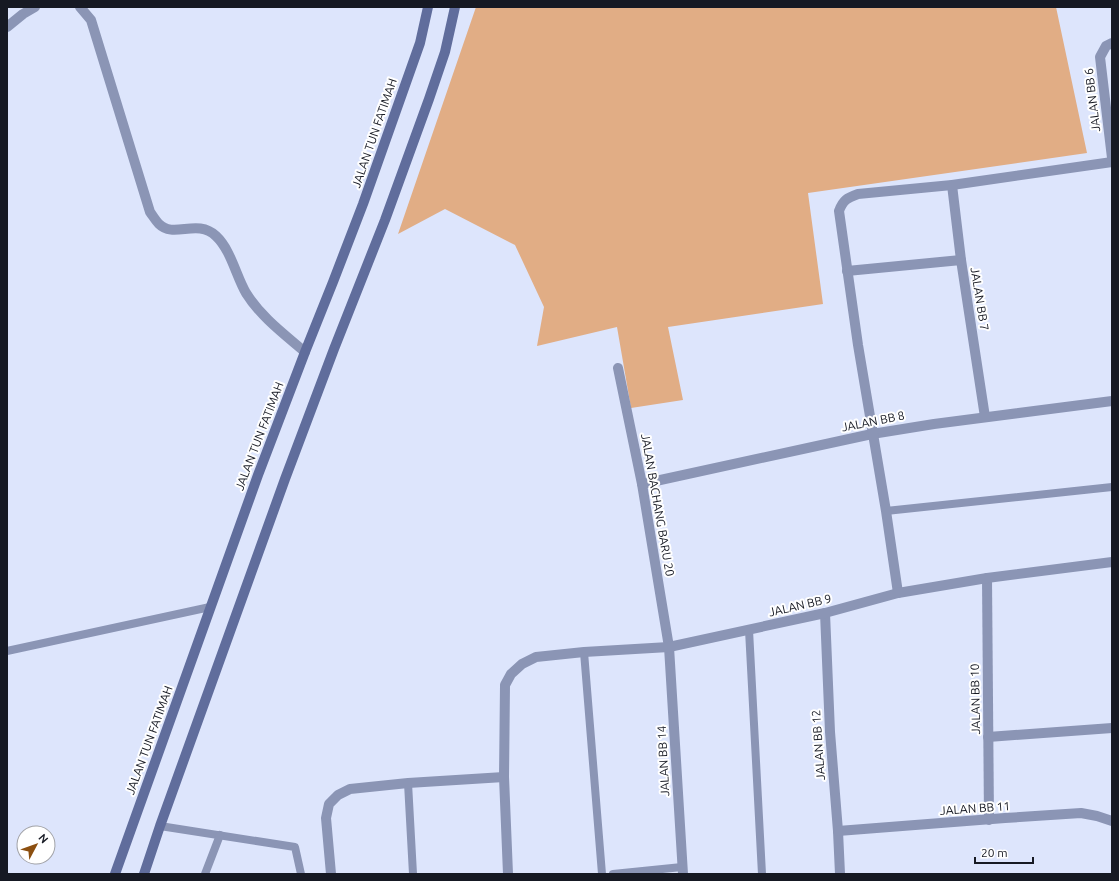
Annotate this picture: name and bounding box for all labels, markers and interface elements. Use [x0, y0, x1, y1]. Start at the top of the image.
street label: JALAN BB 6 [1082, 67, 1102, 133]
street label: JALAN TUN FATIMAH [349, 77, 399, 189]
street label: JALAN BB 7 [969, 266, 991, 332]
street label: JALAN TUN FATIMAH [232, 380, 286, 492]
street label: JALAN BB 8 [840, 408, 906, 433]
street label: JALAN BACHANG BARU 20 [639, 433, 677, 578]
street label: JALAN BB 9 [767, 591, 833, 619]
street label: JALAN BB 10 [968, 663, 982, 734]
street label: JALAN TUN FATIMAH [123, 684, 175, 796]
street label: JALAN BB 12 [809, 709, 827, 781]
street label: JALAN BB 14 [655, 725, 671, 797]
street label: JALAN BB 11 [939, 799, 1011, 817]
north arrow [16, 825, 56, 865]
text: N [36, 831, 51, 845]
scale bar [975, 839, 1033, 865]
text: 20 m [981, 846, 1008, 859]

